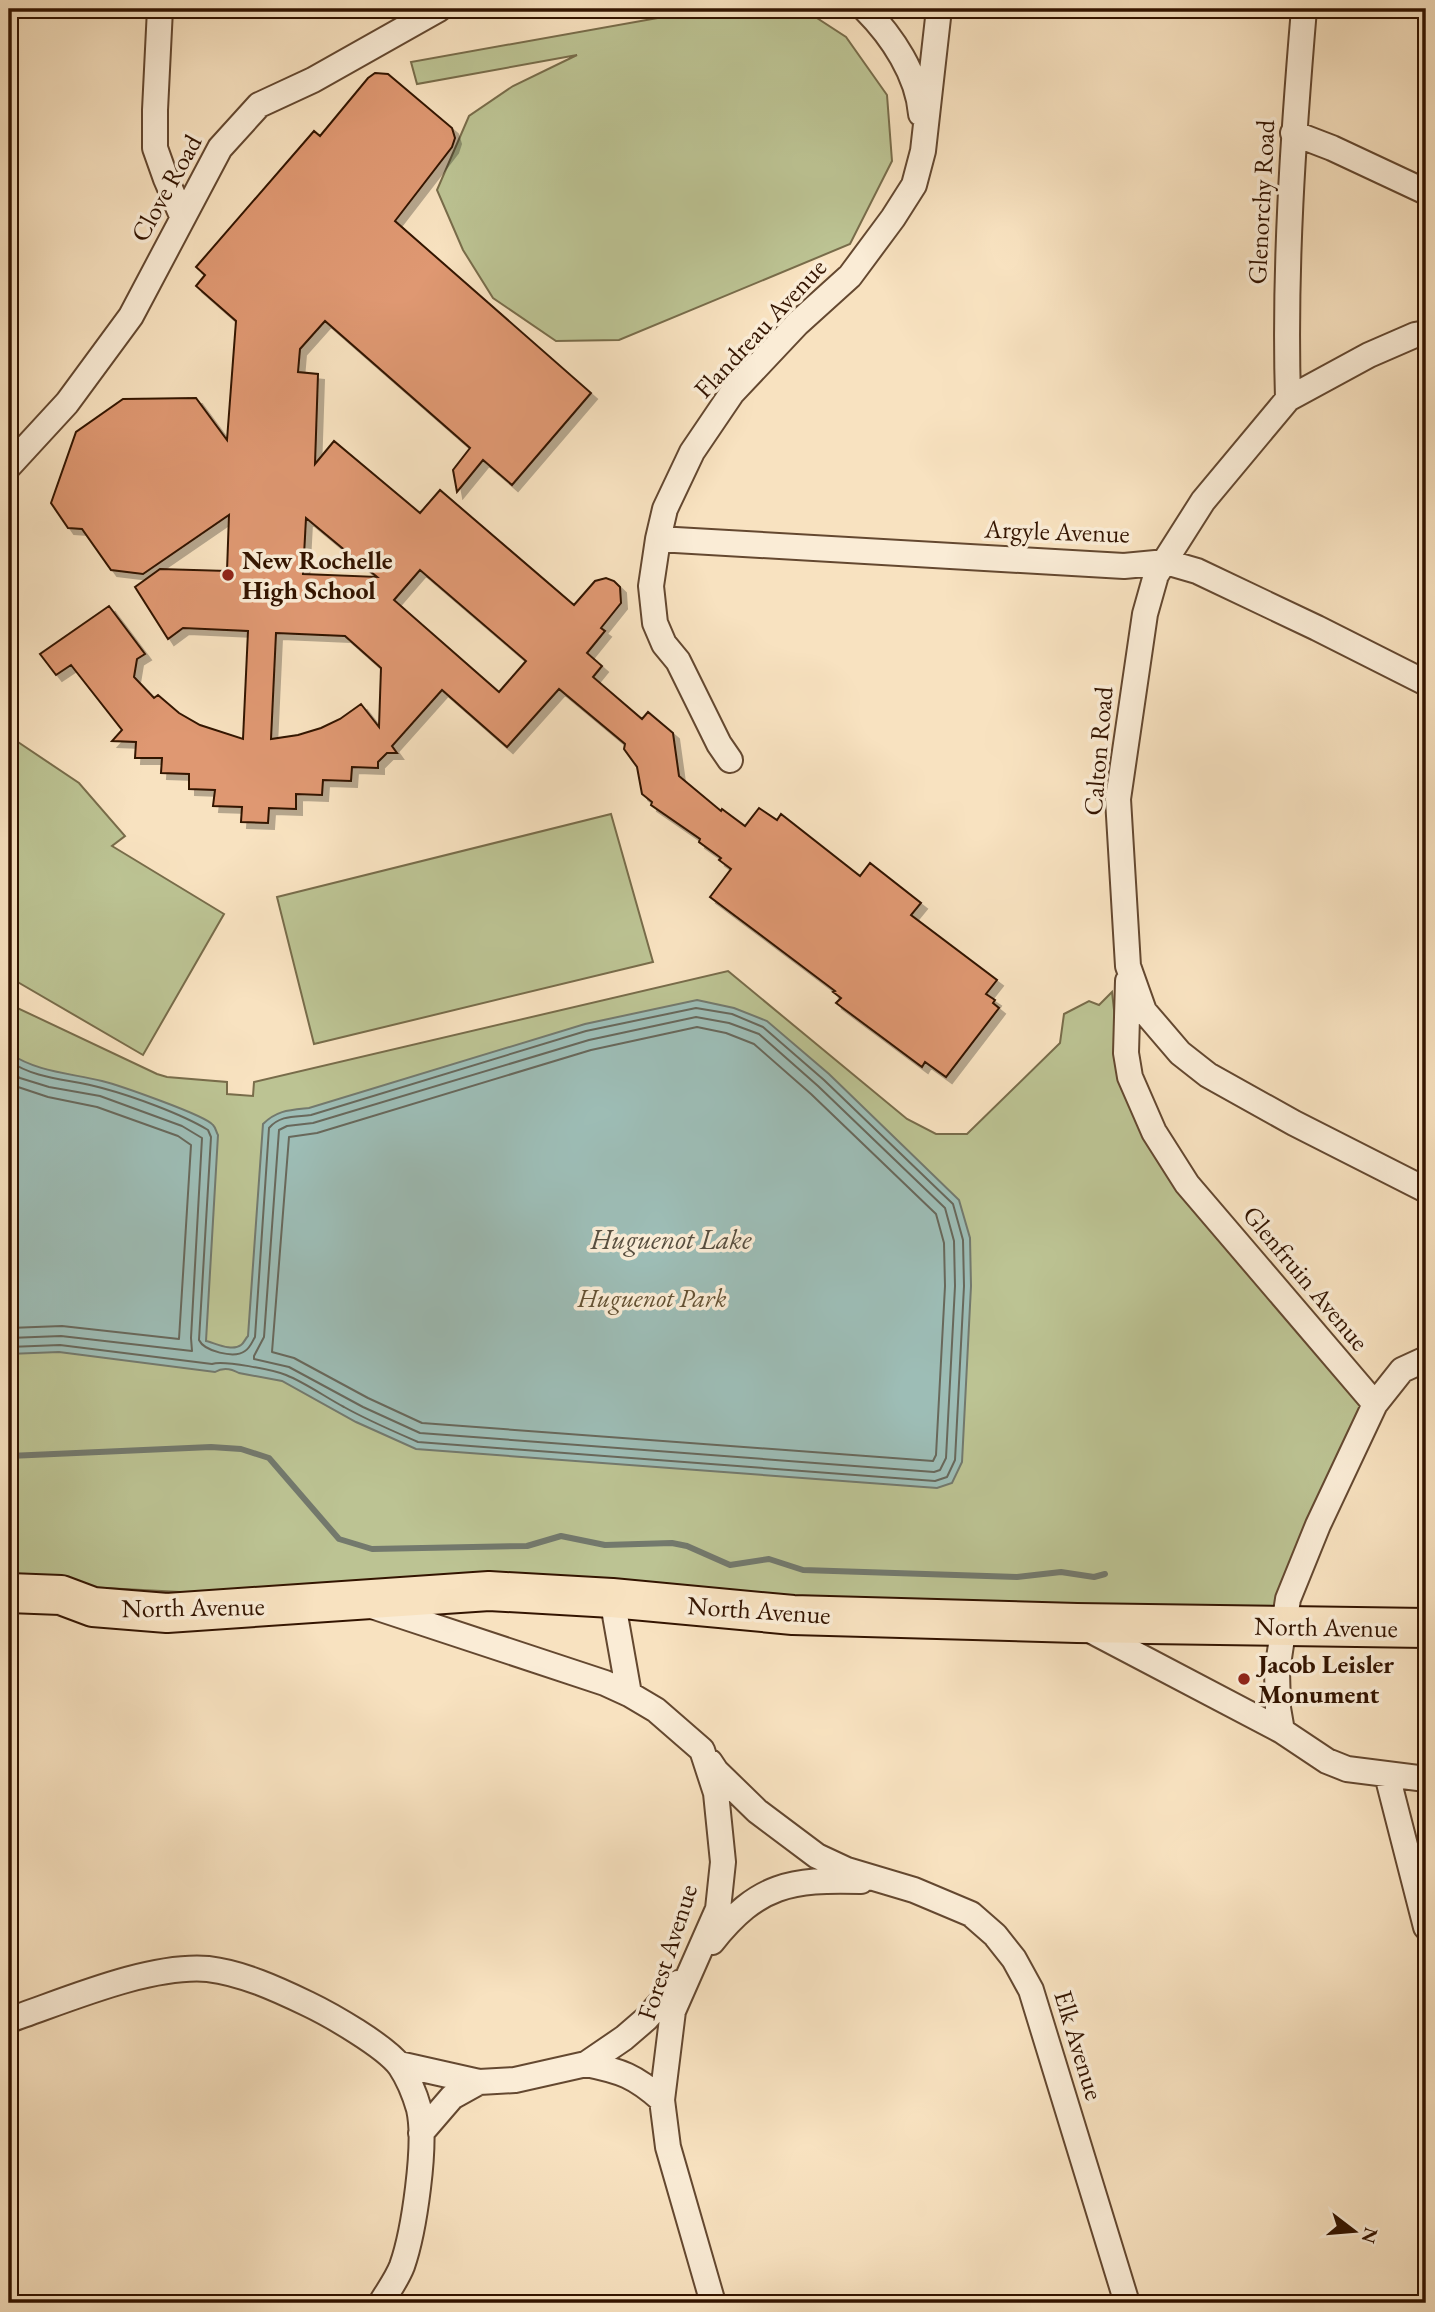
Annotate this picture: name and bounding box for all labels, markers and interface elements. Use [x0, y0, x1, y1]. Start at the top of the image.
street label: Glenorchy Road [1240, 118, 1282, 285]
street label: Clove Road [123, 128, 210, 248]
street label: Flandreau Avenue [686, 251, 834, 405]
street label: Argyle Avenue [983, 511, 1130, 551]
place label: New Rochelle High School [242, 543, 393, 607]
marker: New Rochelle High School [220, 567, 236, 583]
street label: Calton Road [1075, 684, 1121, 817]
street label: Glenfruin Avenue [1235, 1198, 1377, 1358]
water label: Huguenot Lake [589, 1221, 752, 1257]
park label: Huguenot Park [577, 1281, 727, 1315]
street label: North Avenue [686, 1588, 832, 1632]
street label: North Avenue [121, 1589, 265, 1625]
street label: North Avenue [1254, 1609, 1398, 1645]
place label: Jacob Leisler Monument [1255, 1647, 1394, 1711]
marker: Jacob Leisler Monument [1236, 1671, 1252, 1687]
street label: Forest Avenue [629, 1880, 705, 2024]
street label: Elk Avenue [1046, 1986, 1112, 2104]
north arrow [1320, 2196, 1390, 2266]
text: N [1356, 2225, 1384, 2247]

